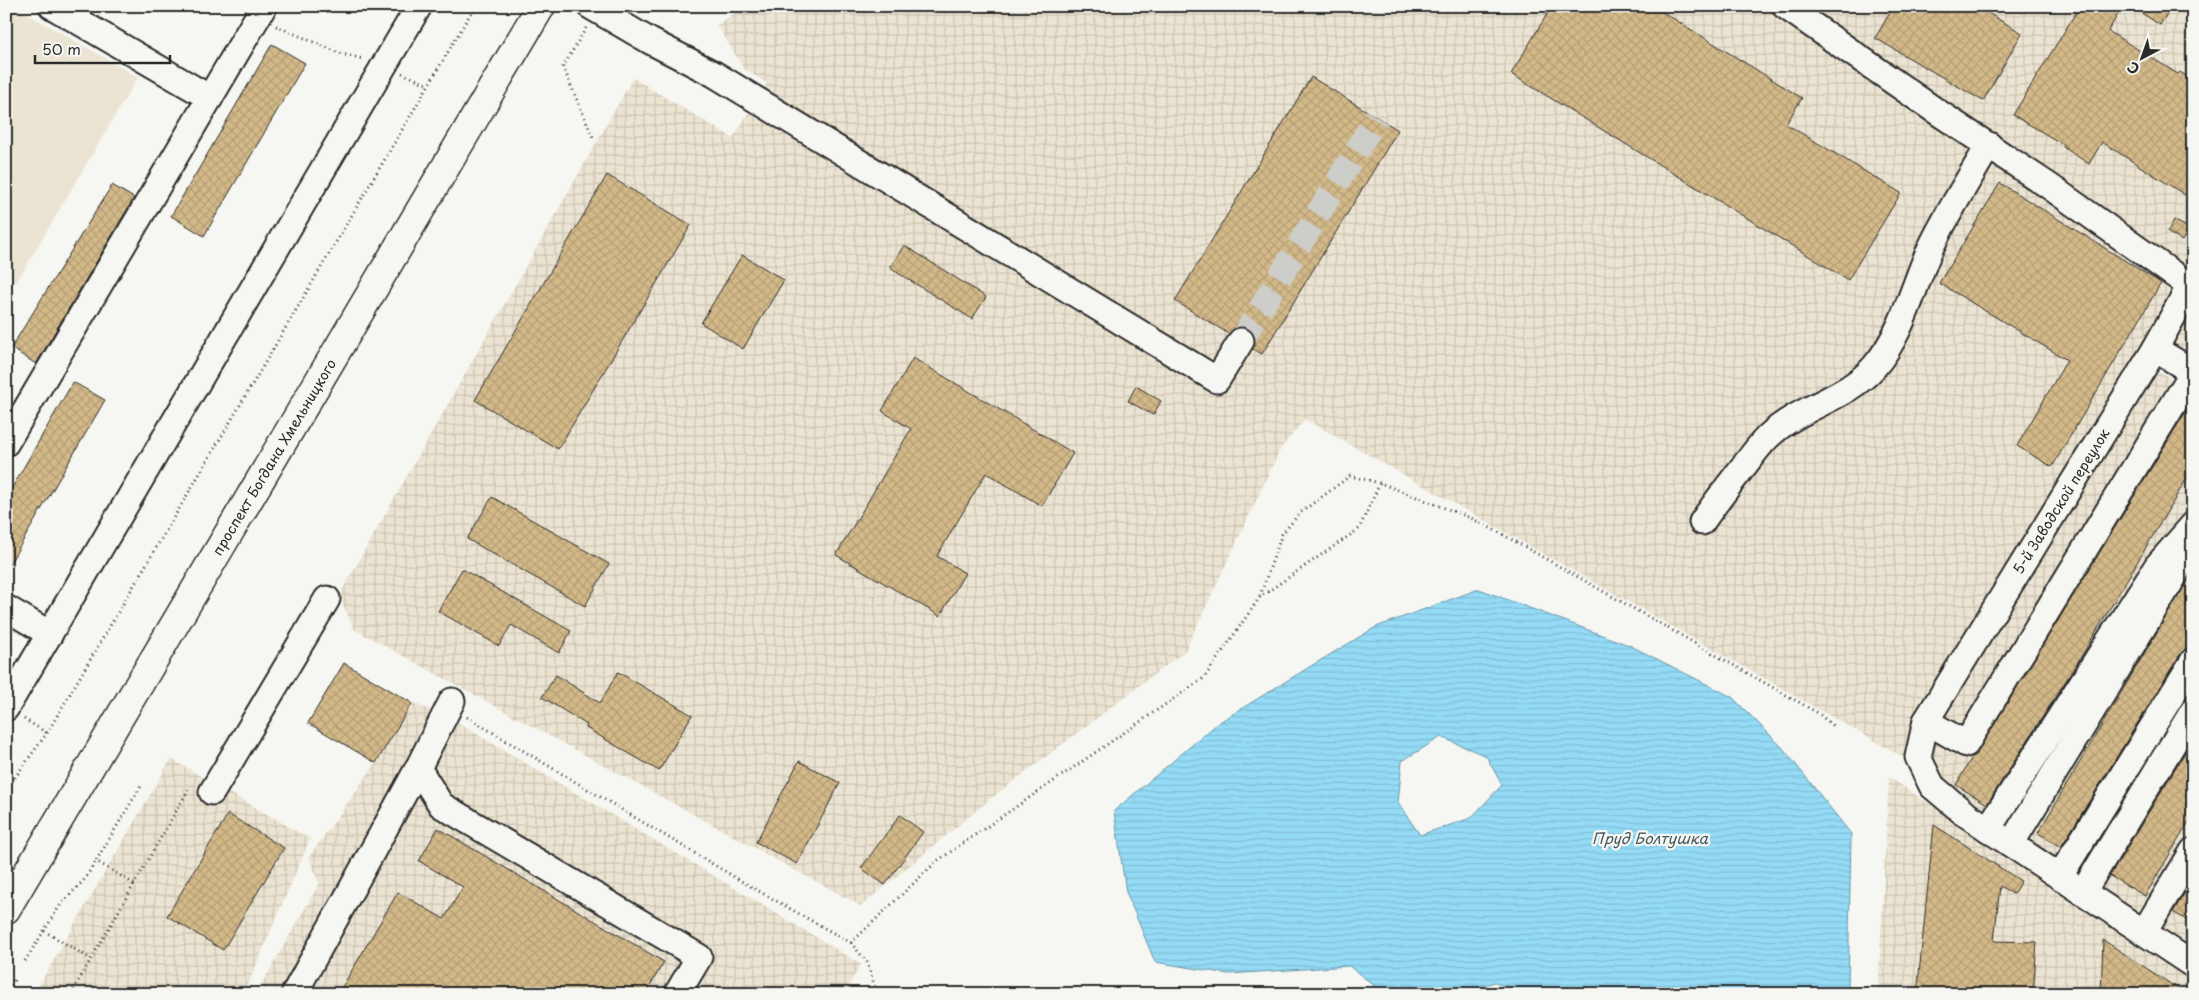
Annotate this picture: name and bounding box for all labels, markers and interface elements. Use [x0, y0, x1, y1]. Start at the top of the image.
scale bar [35, 32, 170, 64]
north arrow [2116, 32, 2166, 82]
text: 50 m [42, 37, 81, 60]
text: С [2122, 57, 2144, 80]
street label: проспект Богдана Хмельницкого [207, 355, 341, 559]
street label: 5-й Заводской переулок [2008, 424, 2115, 578]
water label: Пруд Болтушка [1592, 826, 1709, 849]

